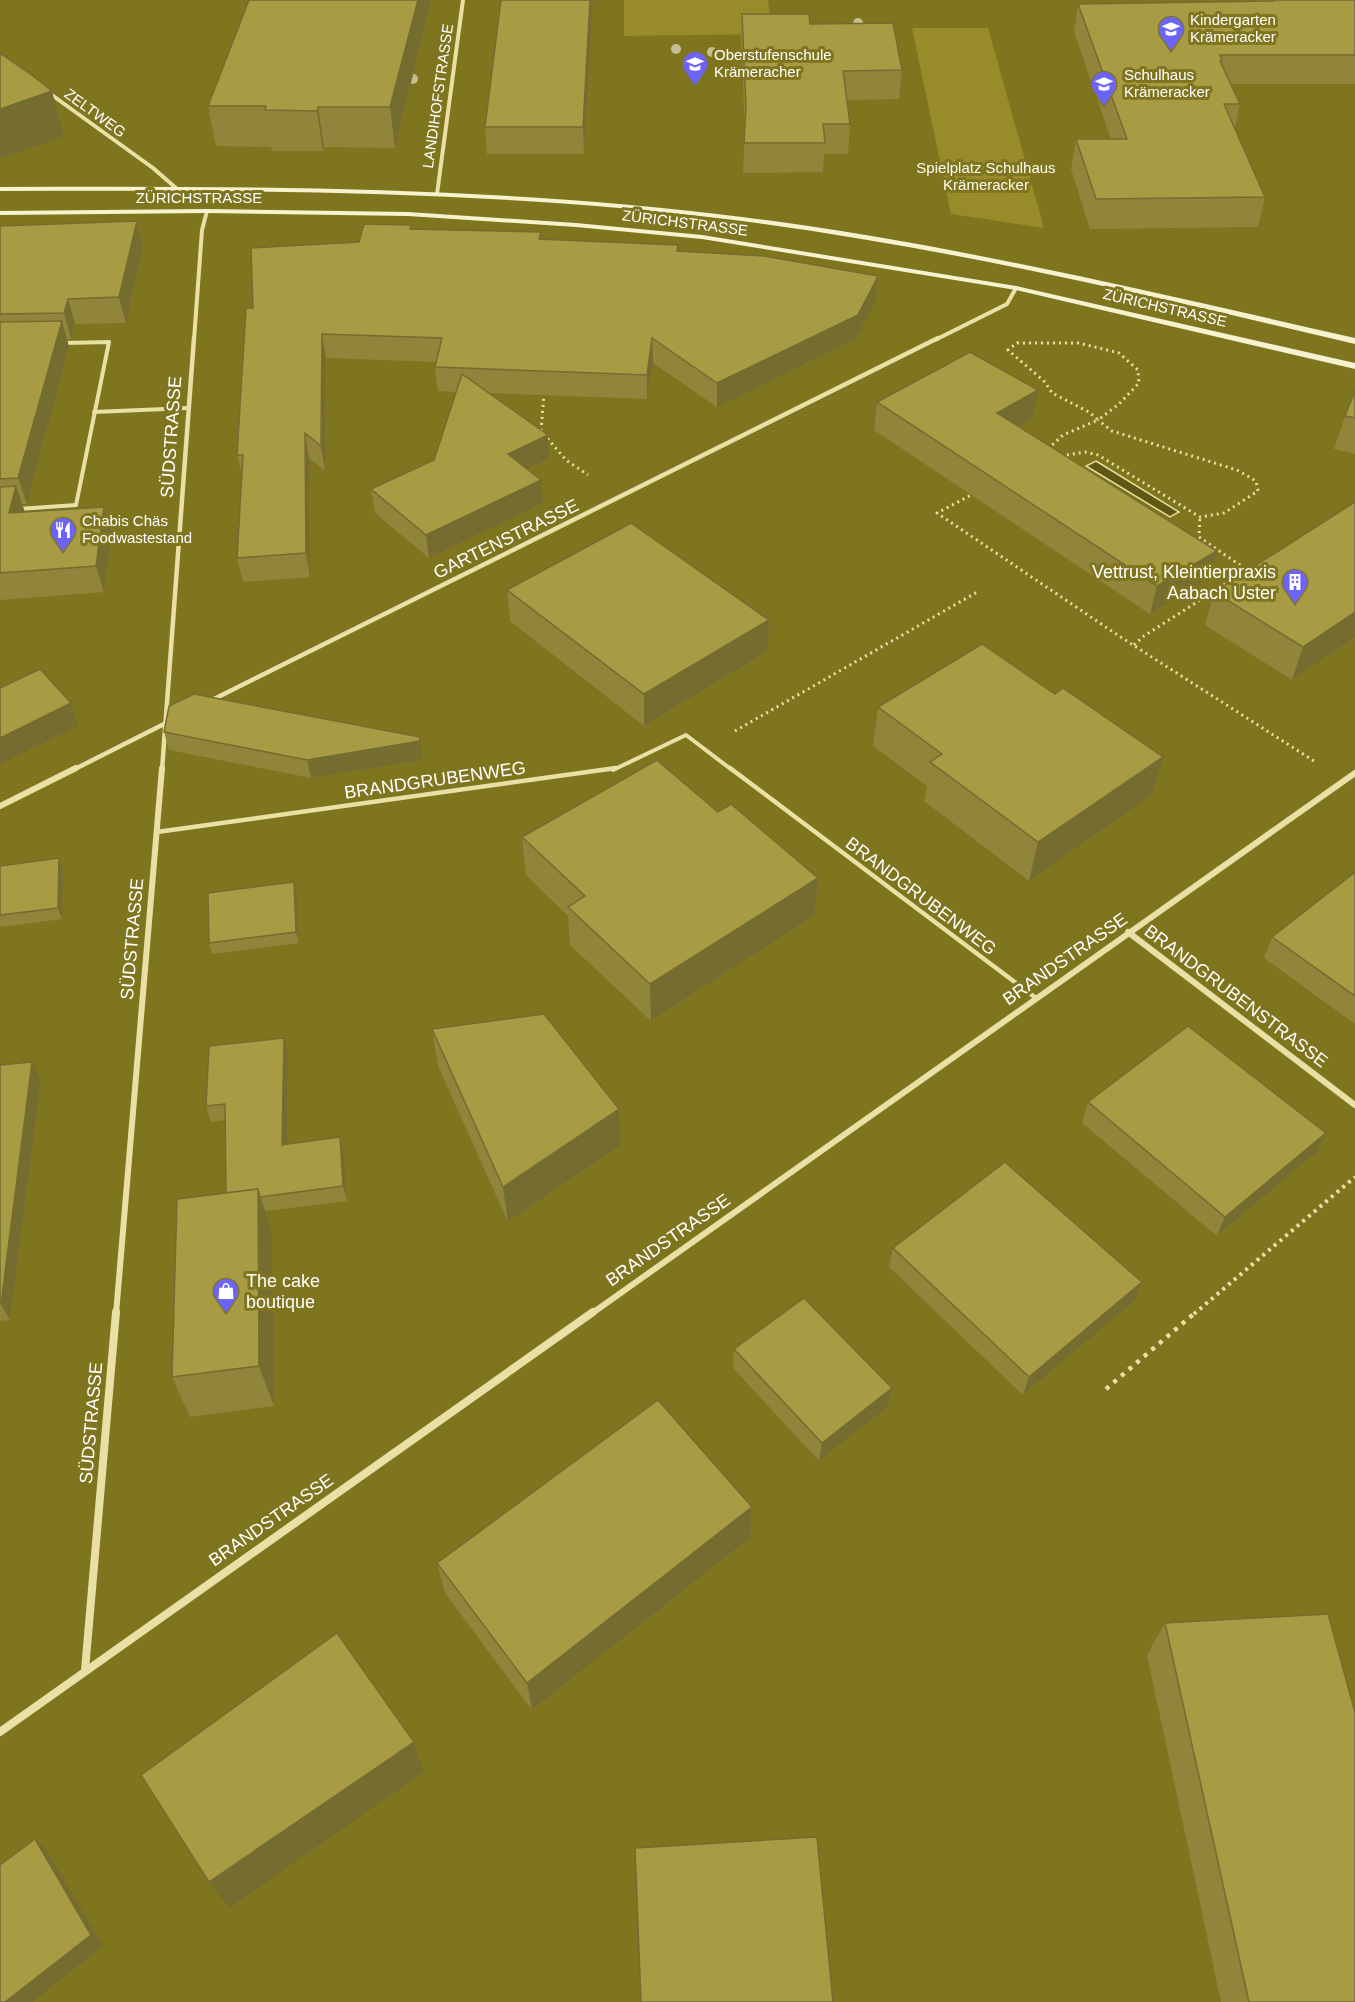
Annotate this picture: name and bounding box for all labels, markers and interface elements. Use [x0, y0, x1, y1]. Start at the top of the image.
place label: Kindergarten Krämeracker [1190, 11, 1276, 45]
school or university icon: Kindergarten Krämeracker [1156, 14, 1186, 52]
street label: LANDIHOFSTRASSE [419, 23, 456, 169]
place label: Oberstufenschule Krämeracher [714, 46, 832, 80]
school or university icon: Oberstufenschule Krämeracher [680, 49, 710, 87]
place label: Schulhaus Krämeracker [1124, 66, 1210, 100]
school or university icon: Schulhaus Krämeracker [1089, 69, 1119, 107]
street label: ZELTWEG [61, 85, 129, 140]
park label: Spielplatz Schulhaus Krämeracker [916, 159, 1056, 193]
street label: ZÜRICHSTRASSE [136, 189, 262, 206]
street label: ZÜRICHSTRASSE [621, 206, 749, 239]
street label: ZÜRICHSTRASSE [1101, 285, 1229, 330]
street label: SÜDSTRASSE [157, 375, 185, 499]
street label: GARTENSTRASSE [430, 495, 582, 583]
place label: Chabis Chäs Foodwastestand [82, 512, 192, 546]
restaurant icon: Chabis Chäs Foodwastestand [48, 515, 78, 553]
place label: Vettrust, Kleintierpraxis Aabach Uster [1092, 562, 1276, 603]
building icon: Vettrust, Kleintierpraxis Aabach Uster [1280, 567, 1310, 605]
street label: BRANDGRUBENWEG [343, 757, 527, 803]
street label: BRANDGRUBENWEG [842, 833, 1000, 959]
street label: SÜDSTRASSE [117, 877, 147, 1001]
street label: BRANDSTRASSE [999, 909, 1131, 1009]
street label: BRANDGRUBENSTRASSE [1141, 921, 1331, 1071]
street label: BRANDSTRASSE [602, 1190, 734, 1290]
place label: The cake boutique [246, 1271, 320, 1312]
shop icon: The cake boutique [211, 1276, 241, 1314]
street label: SÜDSTRASSE [76, 1361, 106, 1485]
street label: BRANDSTRASSE [205, 1470, 337, 1570]

